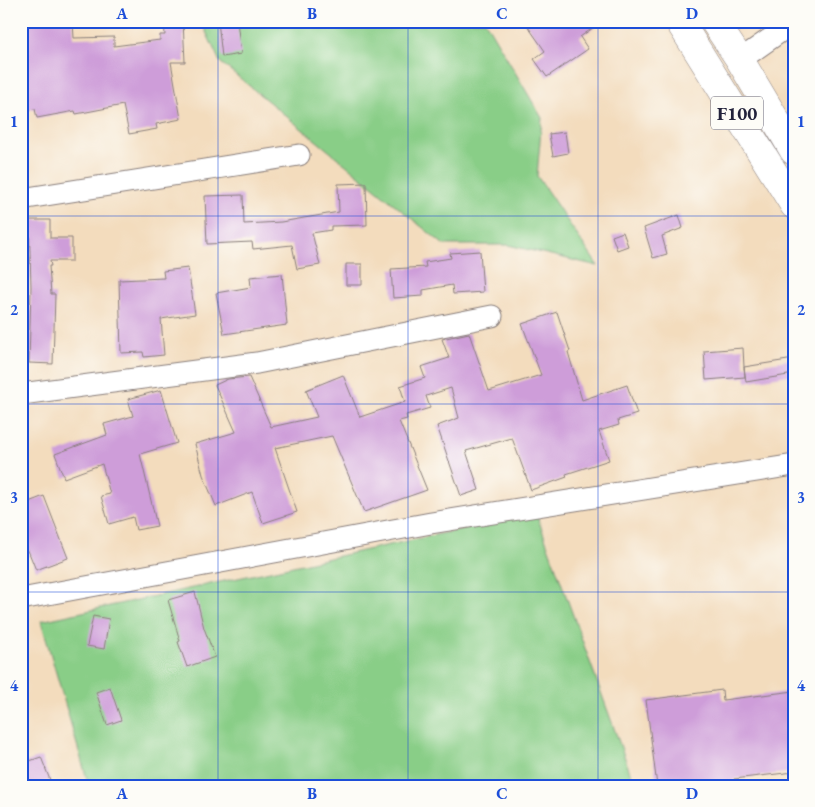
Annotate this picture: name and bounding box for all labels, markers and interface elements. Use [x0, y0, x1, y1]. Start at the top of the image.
text: A [115, 3, 128, 24]
text: B [307, 3, 317, 24]
text: C [496, 3, 508, 24]
text: D [686, 3, 698, 24]
road number: F100 [711, 96, 763, 130]
text: 1 [10, 111, 18, 132]
text: 1 [797, 111, 805, 132]
text: 2 [10, 299, 19, 320]
text: 2 [797, 299, 806, 320]
text: 3 [10, 487, 18, 508]
text: 3 [797, 487, 805, 508]
text: 4 [10, 675, 19, 696]
text: 4 [797, 675, 806, 696]
text: A [115, 783, 128, 804]
text: B [307, 783, 317, 804]
text: C [496, 783, 508, 804]
text: D [686, 783, 698, 804]

